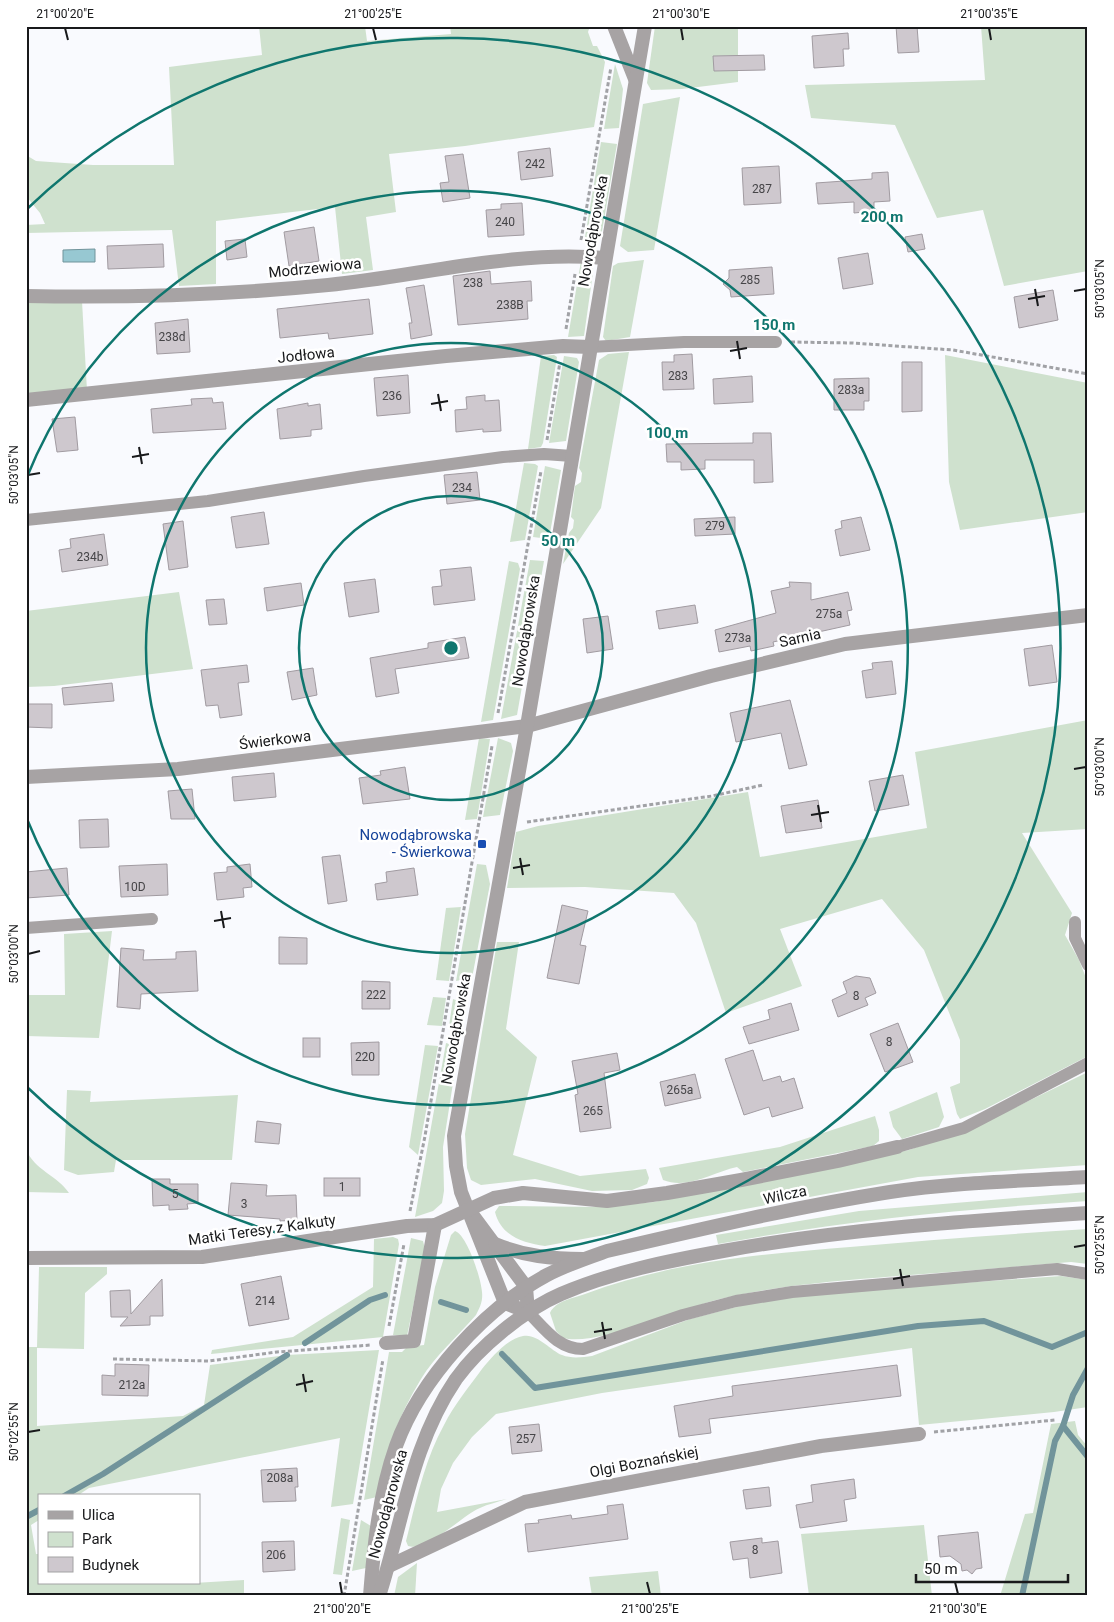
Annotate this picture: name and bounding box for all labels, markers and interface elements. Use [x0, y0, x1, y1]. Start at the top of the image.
text: 21°00'20"E [36, 7, 94, 21]
text: 21°00'25"E [344, 7, 402, 21]
text: 21°00'30"E [652, 7, 710, 21]
text: 21°00'35"E [960, 7, 1018, 21]
house number: 242 [525, 157, 545, 171]
street label: Nowodąbrowska [574, 174, 612, 288]
house number: 287 [752, 182, 772, 196]
text: 200 m [861, 208, 903, 226]
house number: 240 [495, 215, 515, 229]
street label: Modrzewiowa [268, 254, 362, 282]
text: 50°03'05"N [1093, 259, 1107, 319]
house number: 285 [740, 273, 760, 287]
house number: 238 [463, 276, 483, 290]
house number: 238B [496, 298, 524, 312]
text: 150 m [753, 316, 795, 334]
house number: 238d [159, 330, 186, 344]
street label: Jodłowa [277, 343, 335, 367]
house number: 283 [668, 369, 688, 383]
house number: 283a [838, 383, 864, 397]
house number: 236 [382, 389, 402, 403]
text: 100 m [646, 424, 688, 442]
text: 50°03'05"N [7, 445, 21, 505]
house number: 234 [452, 481, 472, 495]
house number: 279 [705, 519, 725, 533]
text: 50 m [541, 532, 575, 550]
house number: 234b [77, 550, 104, 564]
street label: Nowodąbrowska [508, 574, 544, 688]
house number: 275a [816, 607, 842, 621]
street label: Sarnia [777, 624, 823, 652]
house number: 273a [725, 631, 751, 645]
centre of rings [442, 639, 460, 657]
street label: Świerkowa [238, 727, 312, 753]
text: 50°03'00"N [1093, 737, 1107, 797]
place label: Nowodąbrowska - Świerkowa [360, 826, 472, 861]
marker: Nowodąbrowska - Świerkowa [476, 838, 488, 850]
house number: 10D [124, 880, 146, 894]
text: 50°03'00"N [7, 924, 21, 984]
street label: Nowodąbrowska [437, 972, 475, 1086]
house number: 222 [366, 988, 386, 1002]
house number: 8 [853, 989, 860, 1003]
house number: 8 [886, 1035, 893, 1049]
house number: 220 [355, 1050, 375, 1064]
house number: 265a [667, 1083, 693, 1097]
house number: 265 [583, 1104, 603, 1118]
house number: 1 [339, 1180, 345, 1194]
street label: Wilcza [762, 1182, 808, 1208]
house number: 5 [172, 1187, 179, 1201]
house number: 3 [241, 1197, 247, 1211]
street label: Matki Teresy z Kalkuty [187, 1211, 337, 1249]
text: 50°02'55"N [1093, 1215, 1107, 1275]
house number: 214 [255, 1294, 275, 1308]
house number: 212a [119, 1378, 145, 1392]
text: 50°02'55"N [7, 1402, 21, 1462]
house number: 257 [516, 1432, 536, 1446]
street label: Olgi Boznańskiej [588, 1443, 700, 1481]
street label: Nowodąbrowska [365, 1447, 411, 1561]
house number: 208a [267, 1471, 293, 1485]
legend [38, 1494, 200, 1584]
text: Ulica [82, 1506, 115, 1524]
text: Park [82, 1530, 113, 1548]
house number: 8 [752, 1543, 759, 1557]
house number: 206 [266, 1548, 286, 1562]
scale bar [916, 1552, 1069, 1584]
text: Budynek [82, 1556, 139, 1574]
text: 50 m [924, 1560, 958, 1578]
text: 21°00'20"E [313, 1602, 371, 1616]
text: 21°00'25"E [621, 1602, 679, 1616]
text: 21°00'30"E [929, 1602, 987, 1616]

